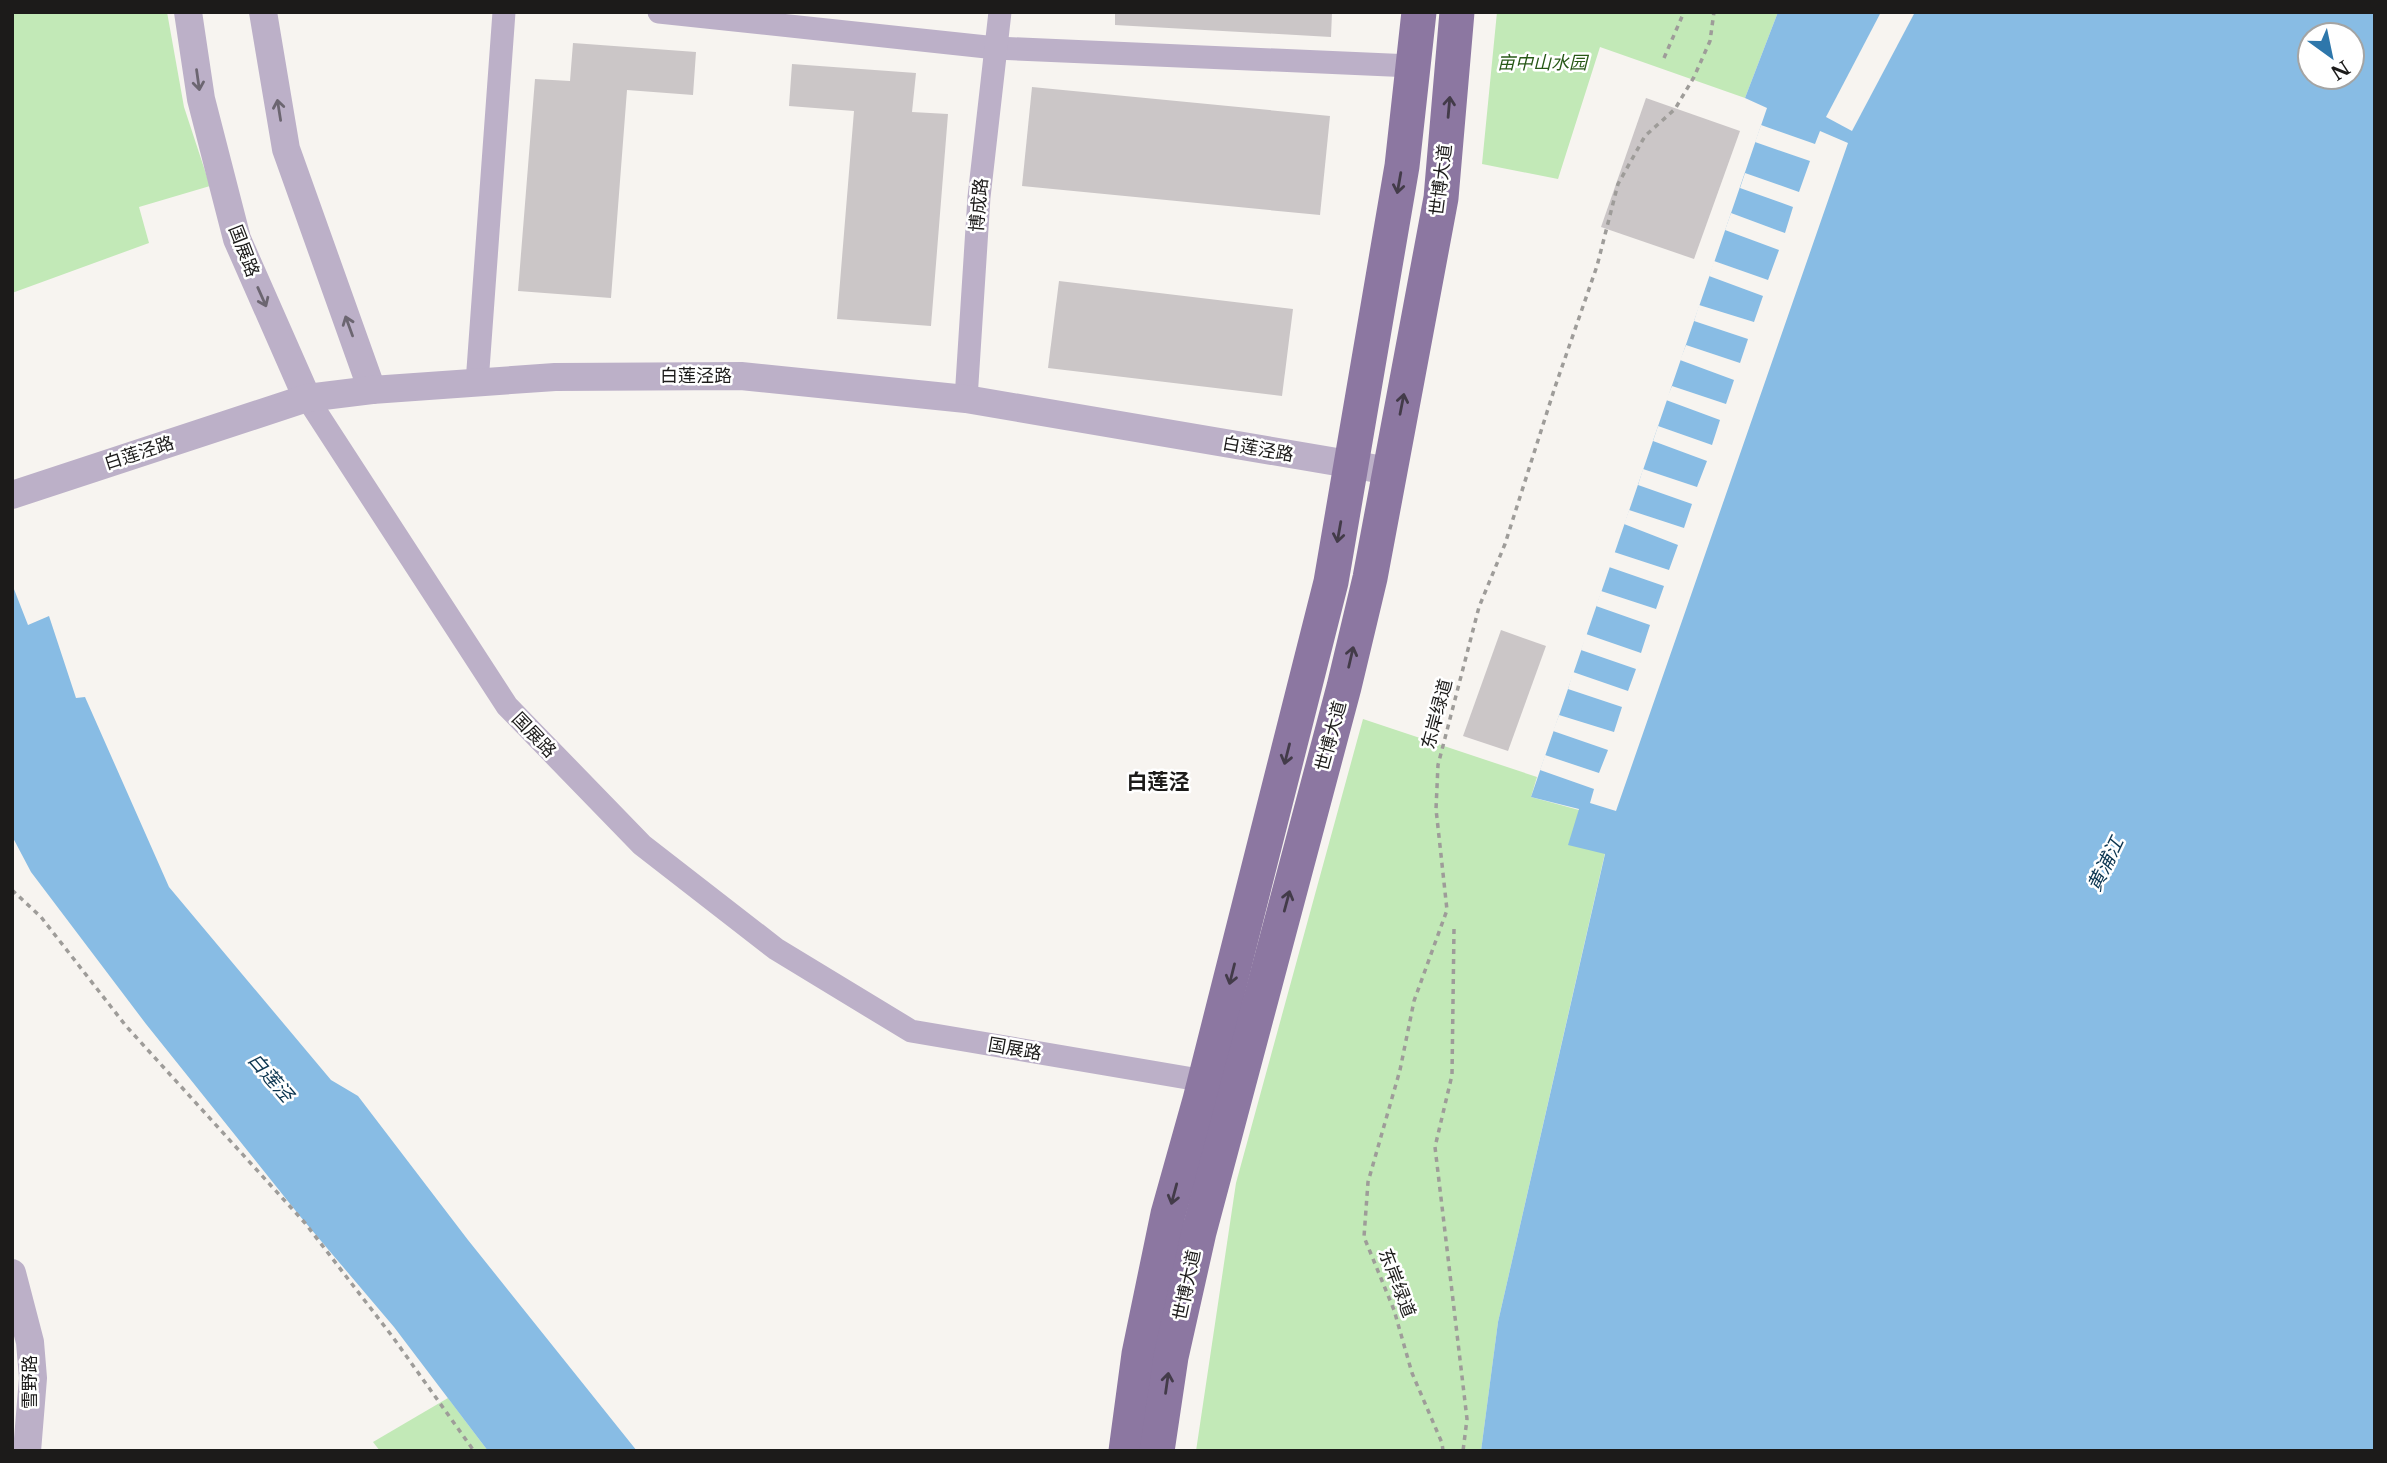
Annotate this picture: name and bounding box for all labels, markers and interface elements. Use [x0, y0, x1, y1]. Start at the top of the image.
north arrow [2296, 21, 2366, 91]
park label: 亩中山水园 [1497, 52, 1590, 74]
text: N [2326, 55, 2354, 84]
one-way arrow [191, 68, 204, 91]
one-way arrow [1443, 96, 1456, 119]
one-way arrow [272, 99, 285, 122]
street label: 世博大道 [1426, 143, 1456, 217]
one-way arrow [1392, 171, 1405, 194]
street label: 博成路 [966, 177, 992, 233]
street label: 国展路 [224, 222, 264, 280]
one-way arrow [256, 286, 269, 307]
one-way arrow [342, 315, 354, 337]
street label: 白莲泾路 [660, 365, 732, 387]
one-way arrow [1396, 393, 1409, 416]
street label: 白莲泾路 [101, 431, 177, 475]
street label: 白莲泾路 [1221, 432, 1295, 466]
one-way arrow [1332, 520, 1345, 543]
one-way arrow [1345, 646, 1358, 669]
street label: 东岸绿道 [1417, 676, 1457, 752]
street label: 世博大道 [1311, 698, 1351, 774]
street label: 国展路 [507, 708, 561, 762]
one-way arrow [1280, 742, 1293, 764]
district label: 白莲泾 [1127, 769, 1190, 795]
water label: 黄浦江 [2083, 832, 2129, 895]
one-way arrow [1281, 890, 1294, 912]
one-way arrow [1225, 962, 1238, 985]
street label: 国展路 [987, 1033, 1043, 1065]
water label: 白莲泾 [243, 1048, 299, 1108]
one-way arrow [1167, 1182, 1180, 1205]
street label: 东岸绿道 [1374, 1245, 1420, 1321]
street label: 世博大道 [1169, 1247, 1205, 1323]
street label: 雪野路 [19, 1355, 41, 1409]
one-way arrow [1161, 1372, 1174, 1395]

